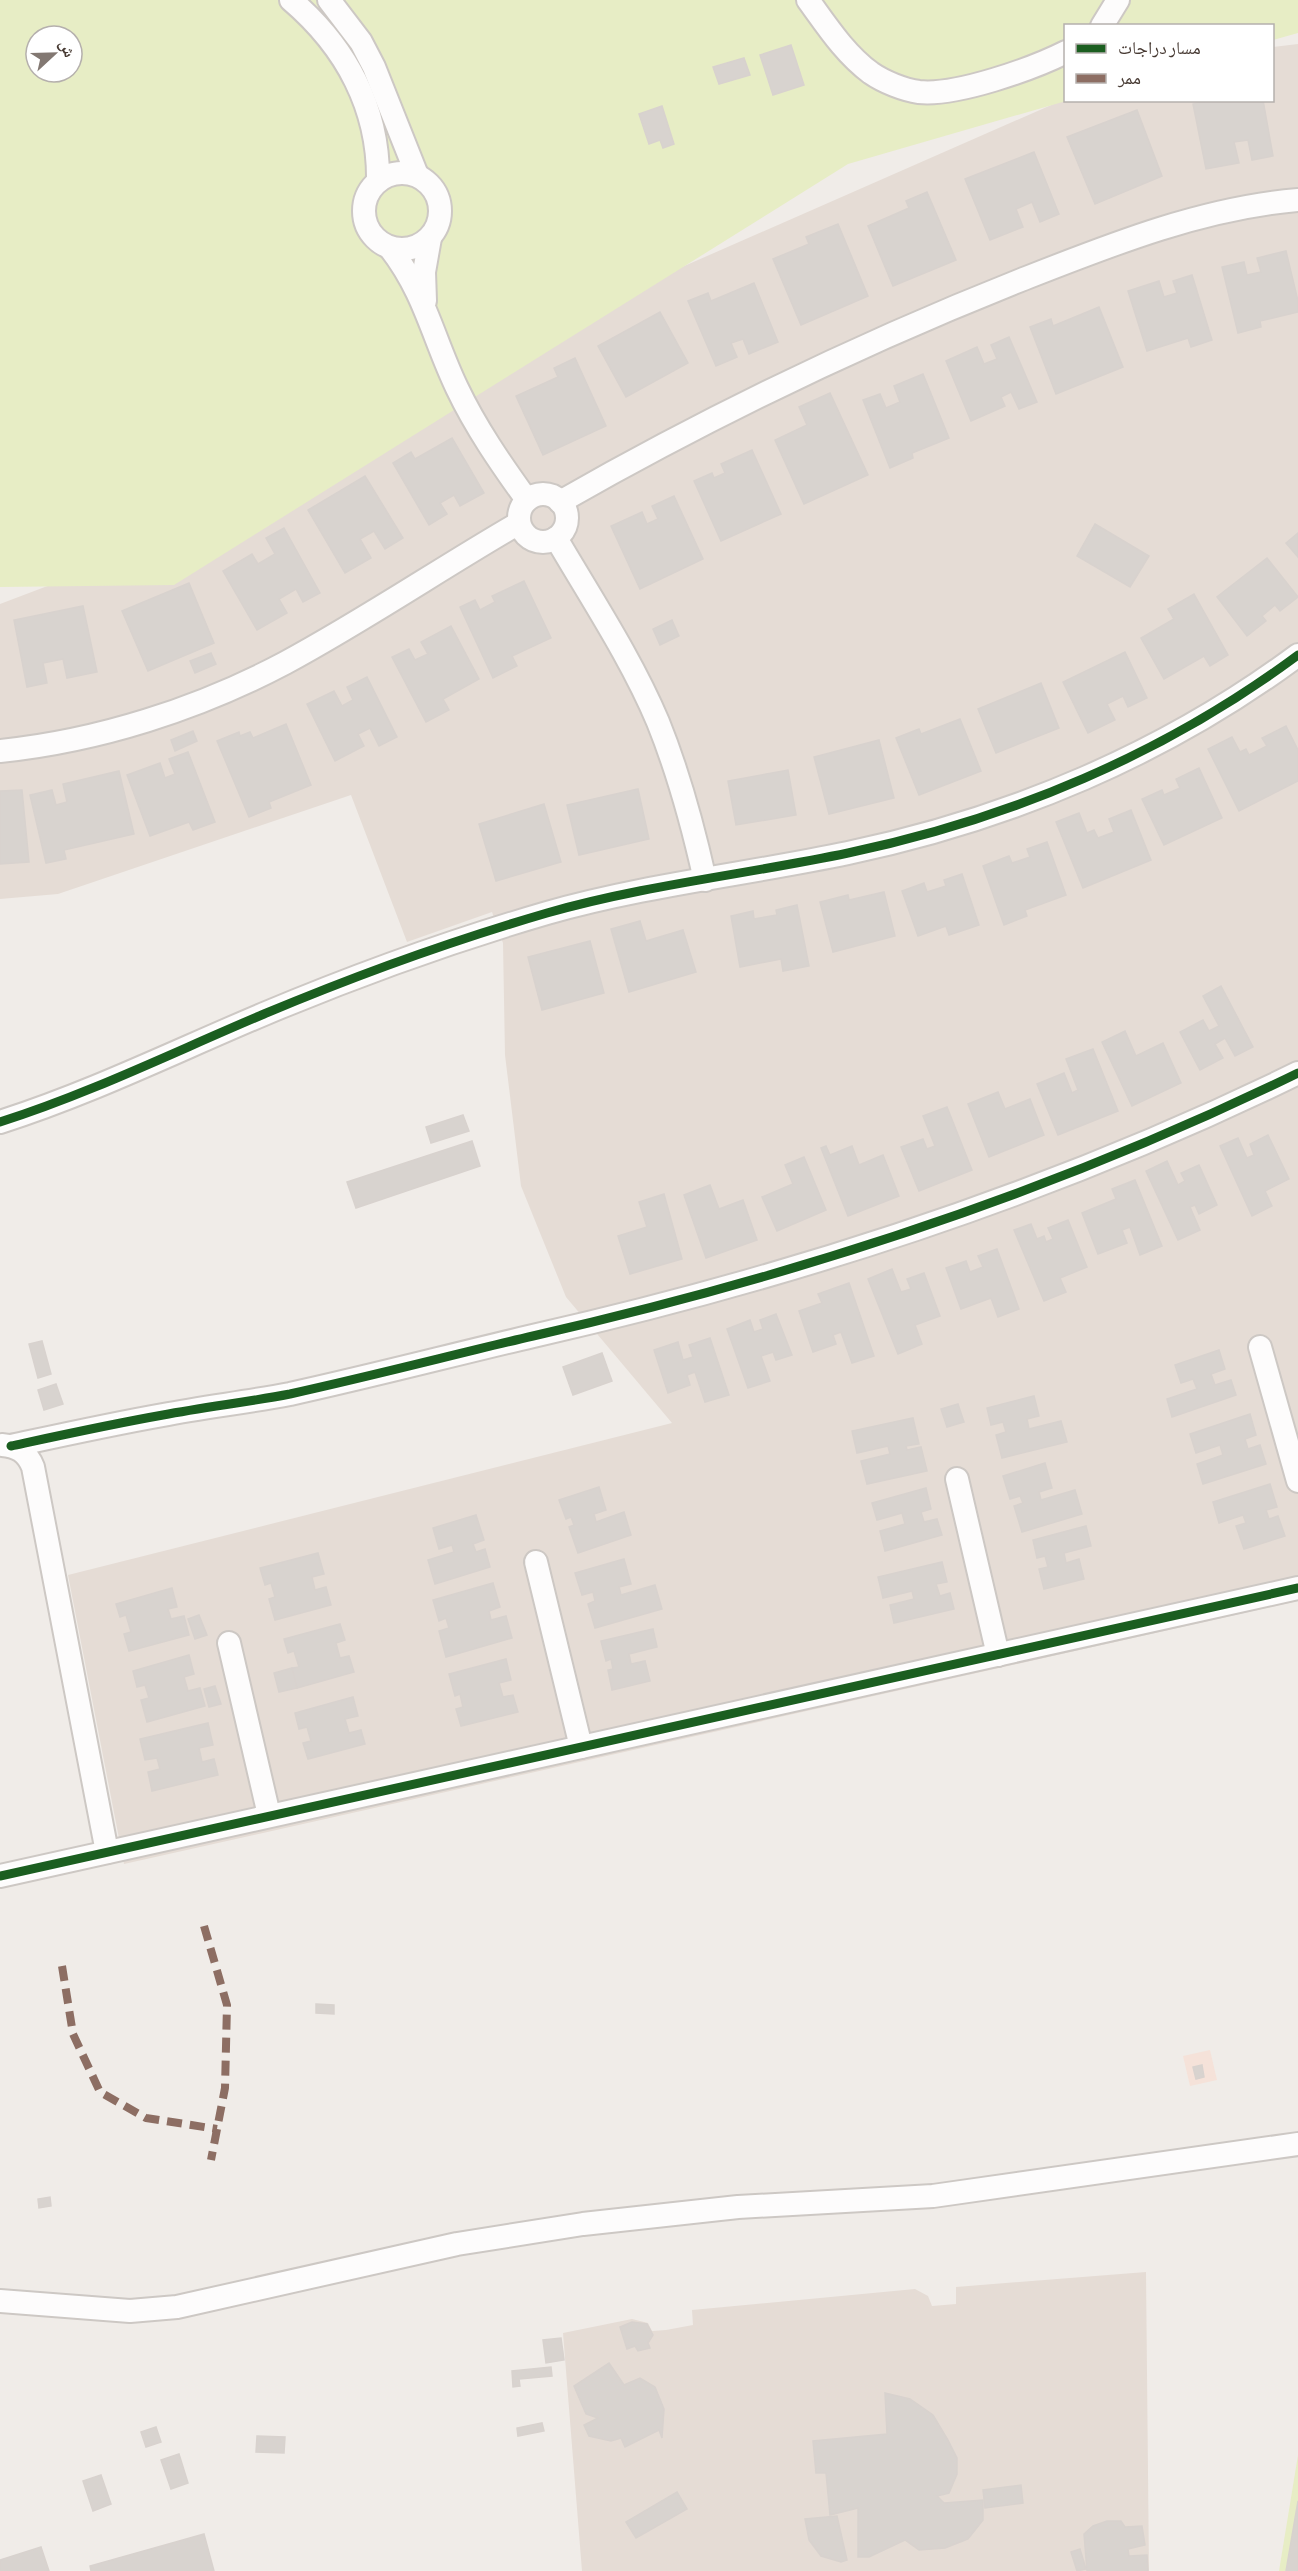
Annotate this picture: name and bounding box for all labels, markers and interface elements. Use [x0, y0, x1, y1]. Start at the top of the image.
north arrow [24, 24, 84, 84]
legend [1064, 24, 1274, 102]
text: ش [55, 37, 79, 60]
text: مسار دراجات [1118, 37, 1201, 58]
text: ممر [1117, 67, 1141, 88]

